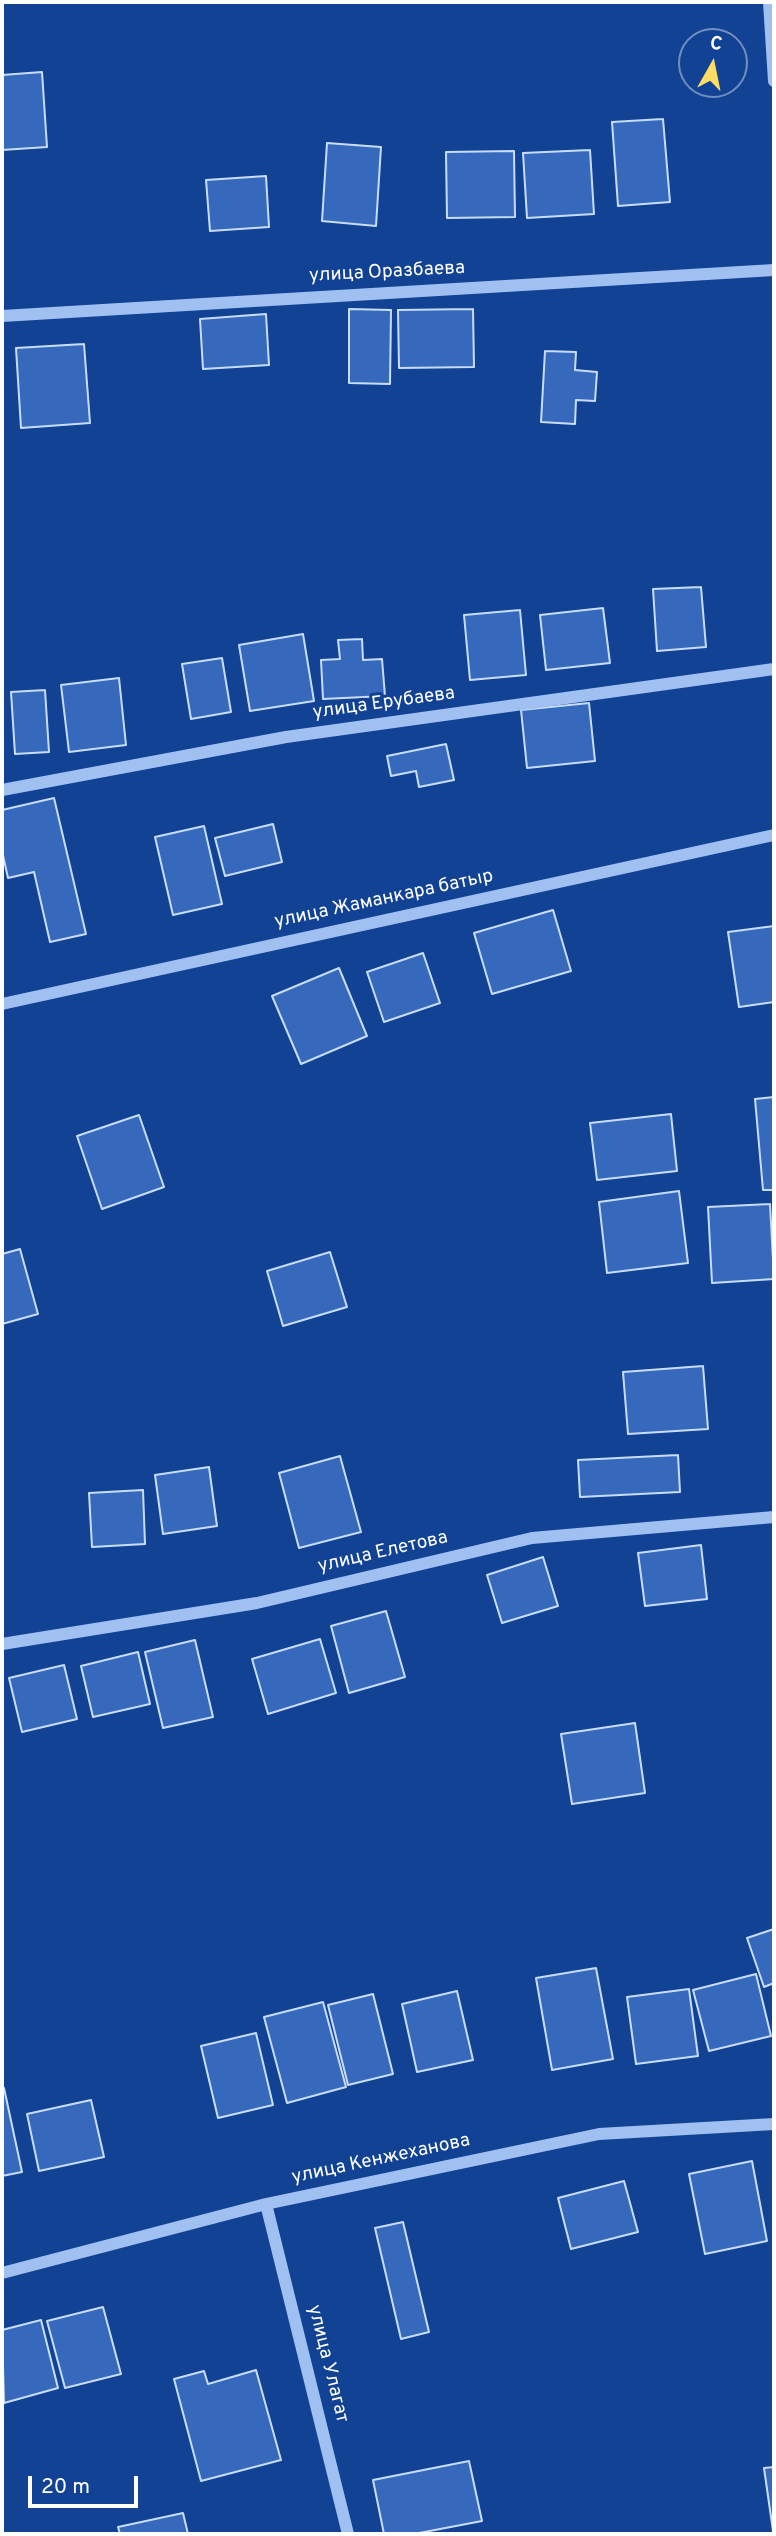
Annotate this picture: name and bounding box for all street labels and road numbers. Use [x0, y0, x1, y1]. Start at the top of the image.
street label: улица Оразбаева [308, 258, 466, 288]
street label: улица Ерубаева [311, 683, 457, 725]
street label: улица Жаманкара батыр [272, 866, 496, 934]
street label: улица Елетова [316, 1527, 450, 1579]
street label: улица Кенжеханова [290, 2130, 472, 2190]
street label: улица Улагат [301, 2303, 353, 2425]

